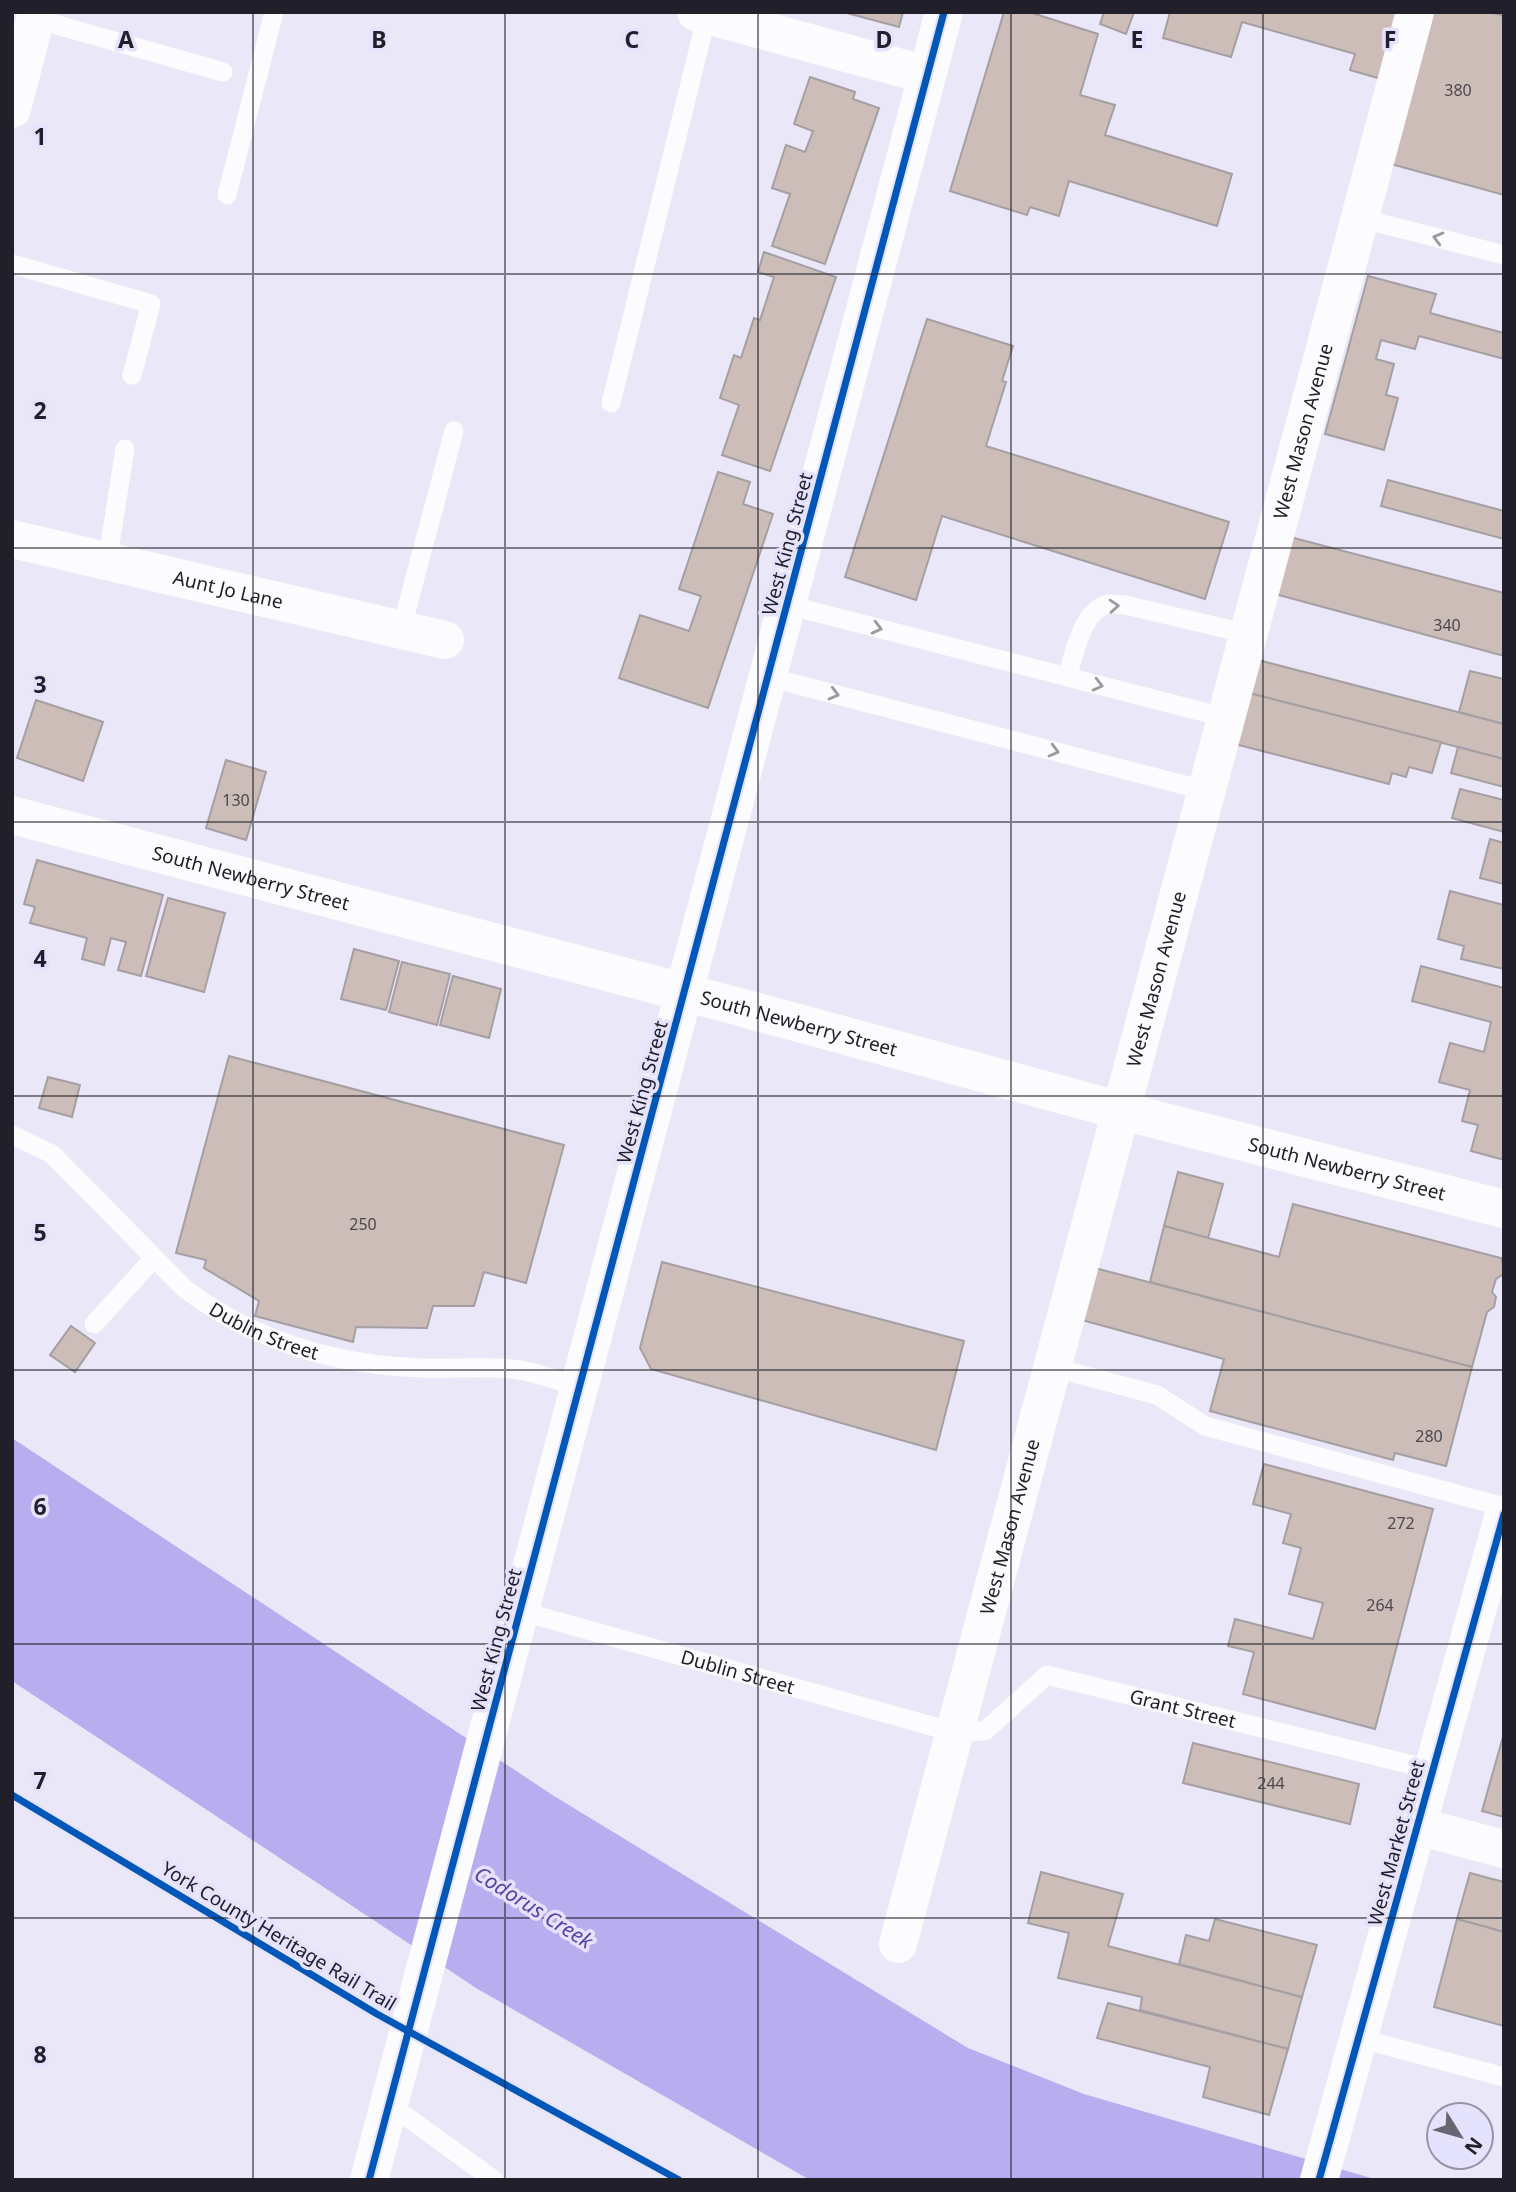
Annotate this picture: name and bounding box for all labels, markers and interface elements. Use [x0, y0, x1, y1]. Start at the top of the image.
text: A [118, 23, 134, 55]
text: B [371, 23, 387, 55]
text: C [625, 23, 640, 55]
text: D [876, 23, 892, 55]
text: E [1131, 23, 1143, 55]
text: F [1384, 23, 1396, 55]
house number: 380 [1444, 79, 1472, 101]
text: 1 [33, 120, 47, 152]
one-way arrow [1432, 232, 1444, 246]
street label: West Mason Avenue [1267, 340, 1339, 522]
text: 2 [33, 394, 47, 426]
street label: West King Street [755, 470, 819, 618]
street label: Aunt Jo Lane [171, 564, 286, 615]
one-way arrow [1109, 599, 1120, 614]
house number: 340 [1433, 614, 1461, 636]
one-way arrow [871, 620, 883, 634]
text: 3 [33, 668, 47, 700]
one-way arrow [1092, 677, 1104, 691]
one-way arrow [828, 686, 840, 700]
one-way arrow [1048, 743, 1060, 757]
house number: 130 [222, 789, 250, 811]
street label: South Newberry Street [149, 840, 352, 916]
street label: West Mason Avenue [1120, 888, 1192, 1070]
text: 4 [33, 942, 47, 974]
street label: South Newberry Street [698, 984, 900, 1062]
street label: West King Street [610, 1018, 674, 1166]
street label: South Newberry Street [1245, 1131, 1449, 1207]
house number: 250 [349, 1213, 377, 1235]
text: 5 [33, 1216, 47, 1248]
street label: Dublin Street [204, 1296, 322, 1366]
house number: 280 [1415, 1425, 1443, 1447]
street label: West Mason Avenue [974, 1436, 1046, 1617]
text: 6 [33, 1490, 47, 1522]
house number: 272 [1387, 1512, 1415, 1534]
street label: West King Street [464, 1566, 528, 1714]
house number: 264 [1366, 1594, 1394, 1616]
street label: Dublin Street [678, 1644, 798, 1700]
street label: Grant Street [1127, 1683, 1239, 1734]
street label: West Market Street [1361, 1757, 1431, 1929]
text: 7 [33, 1764, 47, 1796]
house number: 244 [1257, 1772, 1285, 1794]
street label: York County Heritage Rail Trail [157, 1855, 401, 2017]
water label: Codorus Creek [469, 1859, 600, 1955]
text: 8 [33, 2038, 47, 2070]
north arrow [1425, 2101, 1495, 2171]
text: N [1459, 2132, 1489, 2160]

